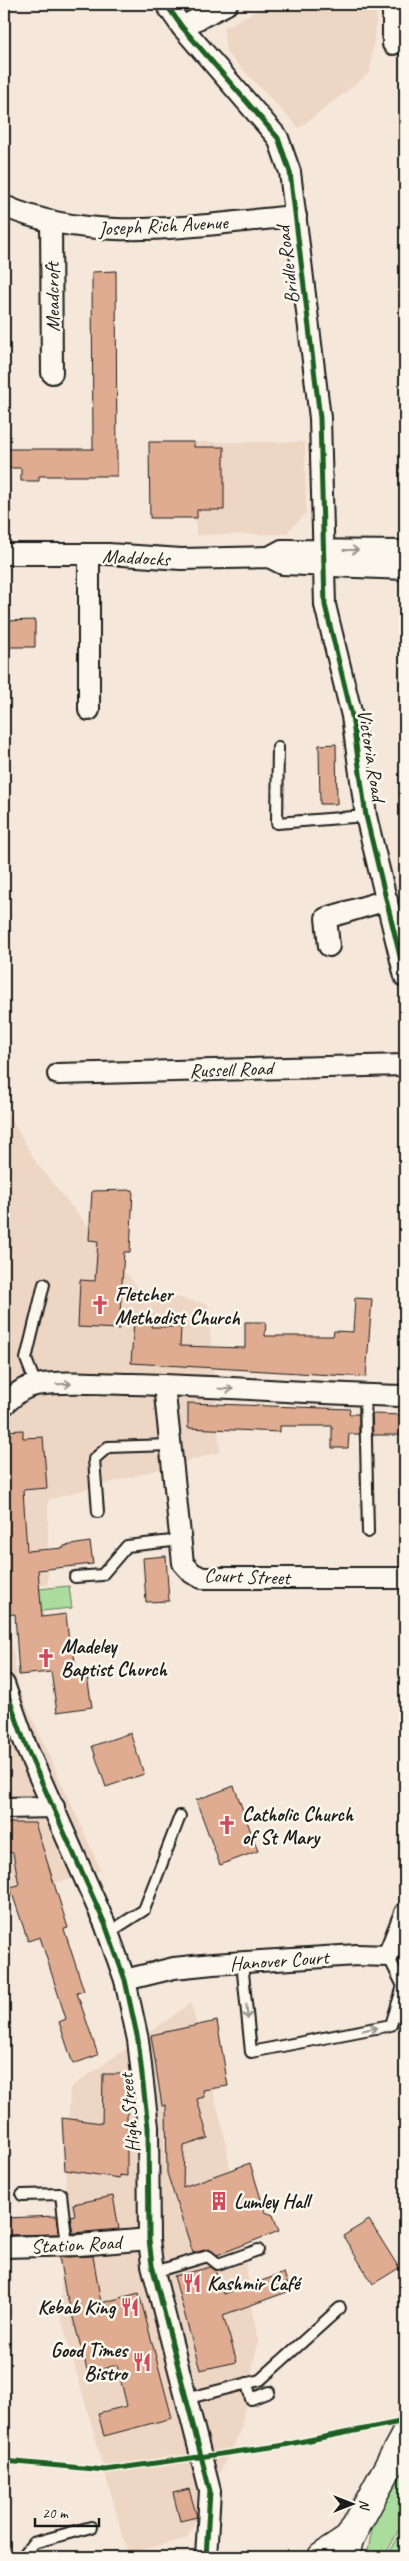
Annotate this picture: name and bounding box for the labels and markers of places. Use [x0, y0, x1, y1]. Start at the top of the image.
place label: Fletcher Methodist Church [115, 1282, 240, 1330]
church icon: Fletcher Methodist Church [89, 1294, 111, 1316]
place label: Madeley Baptist Church [61, 1634, 168, 1682]
church icon: Madeley Baptist Church [35, 1647, 57, 1669]
place label: Catholic Church of St Mary [242, 1802, 354, 1850]
church icon: Catholic Church of St Mary [216, 1814, 238, 1836]
place label: Lumley Hall [234, 2189, 313, 2214]
building icon: Lumley Hall [208, 2190, 230, 2212]
place label: Kashmir Café [207, 2271, 303, 2296]
restaurant icon: Kashmir Café [181, 2272, 203, 2294]
place label: Kebab King [38, 2295, 117, 2320]
restaurant icon: Kebab King [119, 2296, 141, 2318]
place label: Good Times Bistro [51, 2338, 129, 2386]
restaurant icon: Good Times Bistro [131, 2351, 153, 2373]

